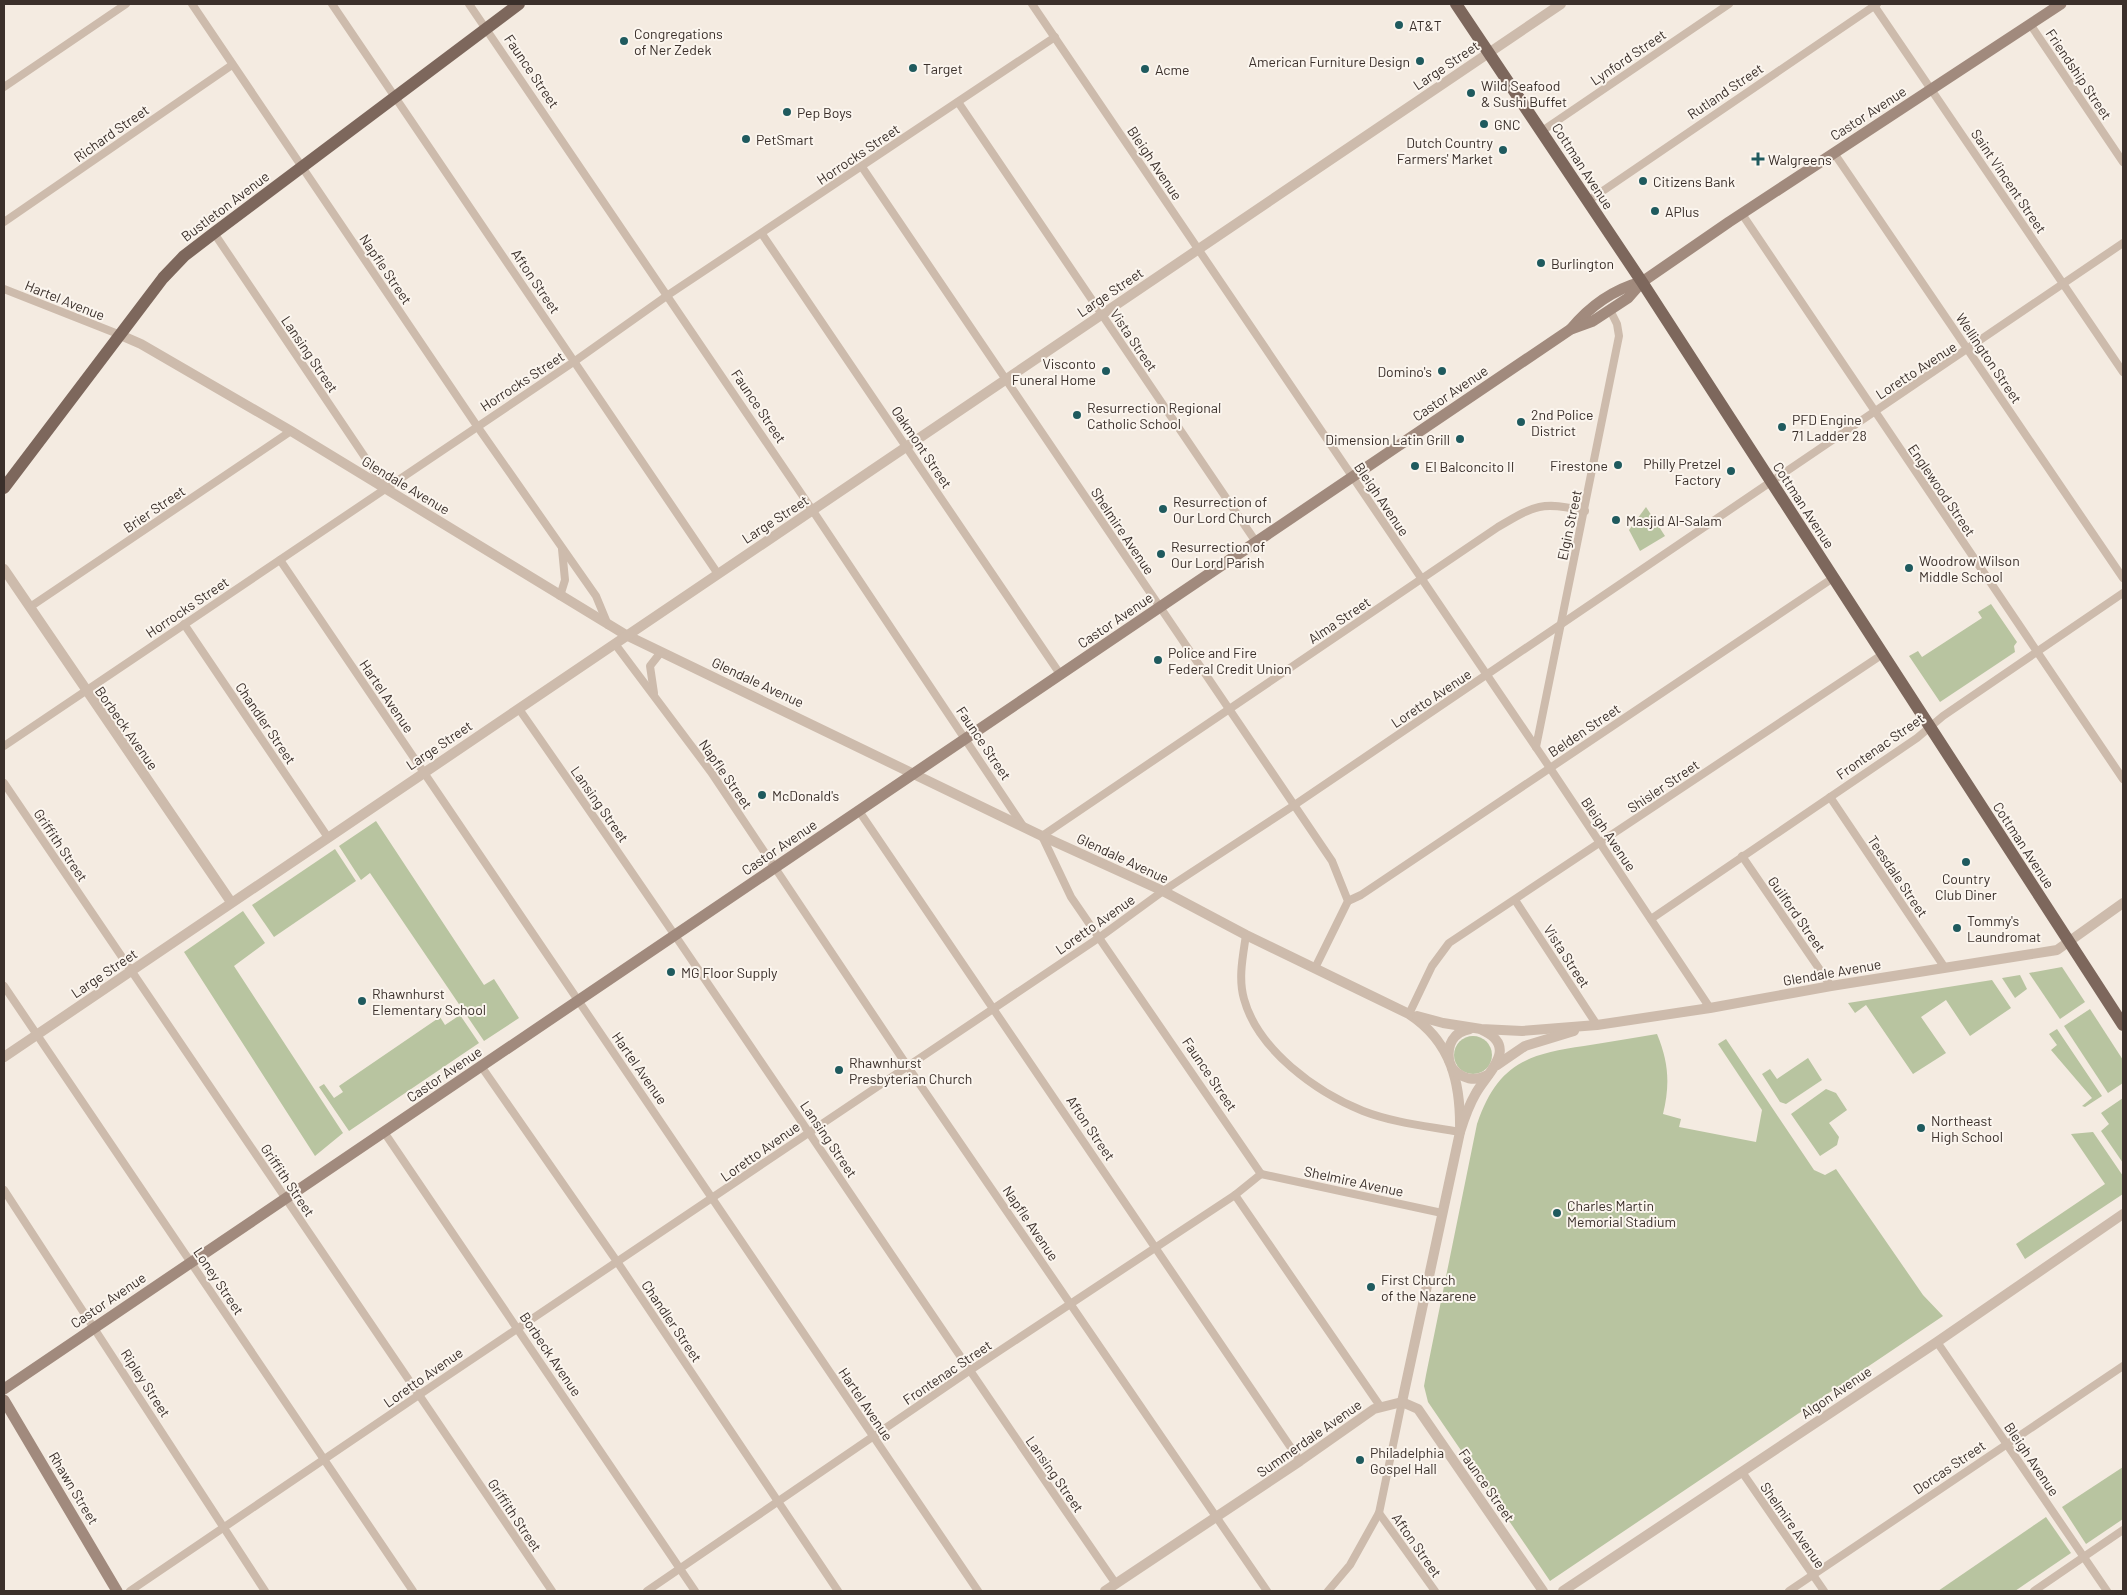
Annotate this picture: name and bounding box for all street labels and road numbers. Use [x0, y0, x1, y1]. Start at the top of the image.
street label: Friendship Street [2042, 25, 2116, 123]
street label: Lynford Street [1587, 26, 1669, 88]
street label: Faunce Street [501, 31, 563, 111]
street label: Large Street [1410, 37, 1482, 93]
street label: Rutland Street [1684, 59, 1766, 123]
street label: Castor Avenue [1827, 82, 1909, 144]
street label: Richard Street [70, 101, 152, 165]
street label: Horrocks Street [813, 120, 903, 188]
street label: Cottman Avenue [1549, 120, 1617, 212]
street label: Bleigh Avenue [1124, 123, 1186, 203]
street label: Saint Vincent Street [1968, 126, 2050, 236]
street label: Bustleton Avenue [178, 167, 272, 245]
street label: Napfle Street [356, 231, 416, 307]
street label: Afton Street [508, 245, 564, 317]
street label: Large Street [1074, 264, 1146, 320]
street label: Hartel Avenue [23, 276, 107, 324]
street label: Vista Street [1107, 305, 1161, 375]
street label: Wellington Street [1953, 310, 2025, 406]
street label: Lansing Street [278, 312, 342, 396]
street label: Loretto Avenue [1872, 338, 1960, 402]
street label: Horrocks Street [477, 348, 567, 414]
street label: Castor Avenue [1409, 362, 1491, 424]
street label: Faunce Street [728, 366, 790, 446]
street label: Oakmont Street [888, 403, 956, 491]
street label: Englewood Street [1905, 441, 1979, 539]
street label: Glendale Avenue [359, 452, 453, 518]
street label: Bleigh Avenue [1351, 459, 1413, 539]
street label: Cottman Avenue [1770, 459, 1838, 551]
street label: Brier Street [120, 482, 188, 536]
street label: Shelmire Avenue [1088, 484, 1158, 578]
street label: Elgin Street [1553, 488, 1585, 562]
street label: Large Street [738, 491, 812, 547]
street label: Horrocks Street [142, 573, 232, 641]
street label: Castor Avenue [1074, 589, 1156, 651]
street label: Alma Street [1305, 593, 1373, 647]
street label: Glendale Avenue [709, 653, 807, 711]
street label: Hartel Avenue [356, 656, 418, 736]
street label: Loretto Avenue [1388, 665, 1474, 731]
street label: Chandler Street [232, 679, 300, 767]
street label: Borbeck Avenue [92, 683, 162, 773]
street label: Belden Street [1545, 700, 1623, 760]
street label: Faunce Street [953, 703, 1015, 783]
street label: Frontenac Street [1833, 709, 1927, 783]
street label: Large Street [403, 717, 475, 773]
street label: Napfle Street [696, 736, 756, 812]
street label: Shisler Street [1624, 756, 1702, 816]
street label: Lansing Street [568, 763, 632, 845]
street label: Bleigh Avenue [1578, 794, 1640, 874]
street label: Cottman Avenue [1990, 799, 2058, 891]
street label: Griffith Street [30, 805, 92, 885]
street label: Castor Avenue [738, 816, 820, 878]
street label: Glendale Avenue [1074, 829, 1172, 887]
street label: Teesdale Street [1864, 832, 1932, 920]
street label: Guilford Street [1765, 873, 1829, 955]
street label: Loretto Avenue [1052, 890, 1138, 958]
street label: Vista Street [1540, 921, 1594, 991]
street label: Large Street [68, 945, 140, 1001]
street label: Glendale Avenue [1782, 955, 1882, 989]
street label: Hartel Avenue [609, 1029, 671, 1107]
street label: Faunce Street [1179, 1034, 1241, 1114]
street label: Castor Avenue [403, 1043, 485, 1105]
street label: Afton Street [1063, 1092, 1119, 1164]
street label: Lansing Street [797, 1097, 861, 1181]
street label: Loretto Avenue [717, 1117, 803, 1185]
street label: Griffith Street [257, 1140, 319, 1220]
street label: Shelmire Avenue [1303, 1162, 1405, 1200]
street label: Napfle Avenue [1000, 1182, 1062, 1264]
street label: Loney Street [190, 1244, 248, 1318]
street label: Castor Avenue [67, 1269, 149, 1331]
street label: Chandler Street [638, 1277, 706, 1365]
street label: Borbeck Avenue [517, 1309, 585, 1399]
street label: Frontenac Street [899, 1336, 995, 1408]
street label: Loretto Avenue [380, 1343, 466, 1411]
street label: Ripley Street [118, 1346, 174, 1420]
street label: Algon Avenue [1797, 1362, 1875, 1422]
street label: Hartel Avenue [835, 1364, 897, 1444]
street label: Summerdale Avenue [1253, 1395, 1365, 1481]
street label: Bleigh Avenue [2001, 1419, 2063, 1499]
street label: Lansing Street [1023, 1433, 1087, 1515]
street label: Dorcas Street [1910, 1437, 1988, 1497]
street label: Faunce Street [1456, 1445, 1518, 1525]
street label: Rhawn Street [46, 1449, 102, 1527]
street label: Griffith Street [484, 1475, 546, 1555]
street label: Shelmire Avenue [1757, 1479, 1829, 1571]
street label: Afton Street [1389, 1510, 1445, 1580]

